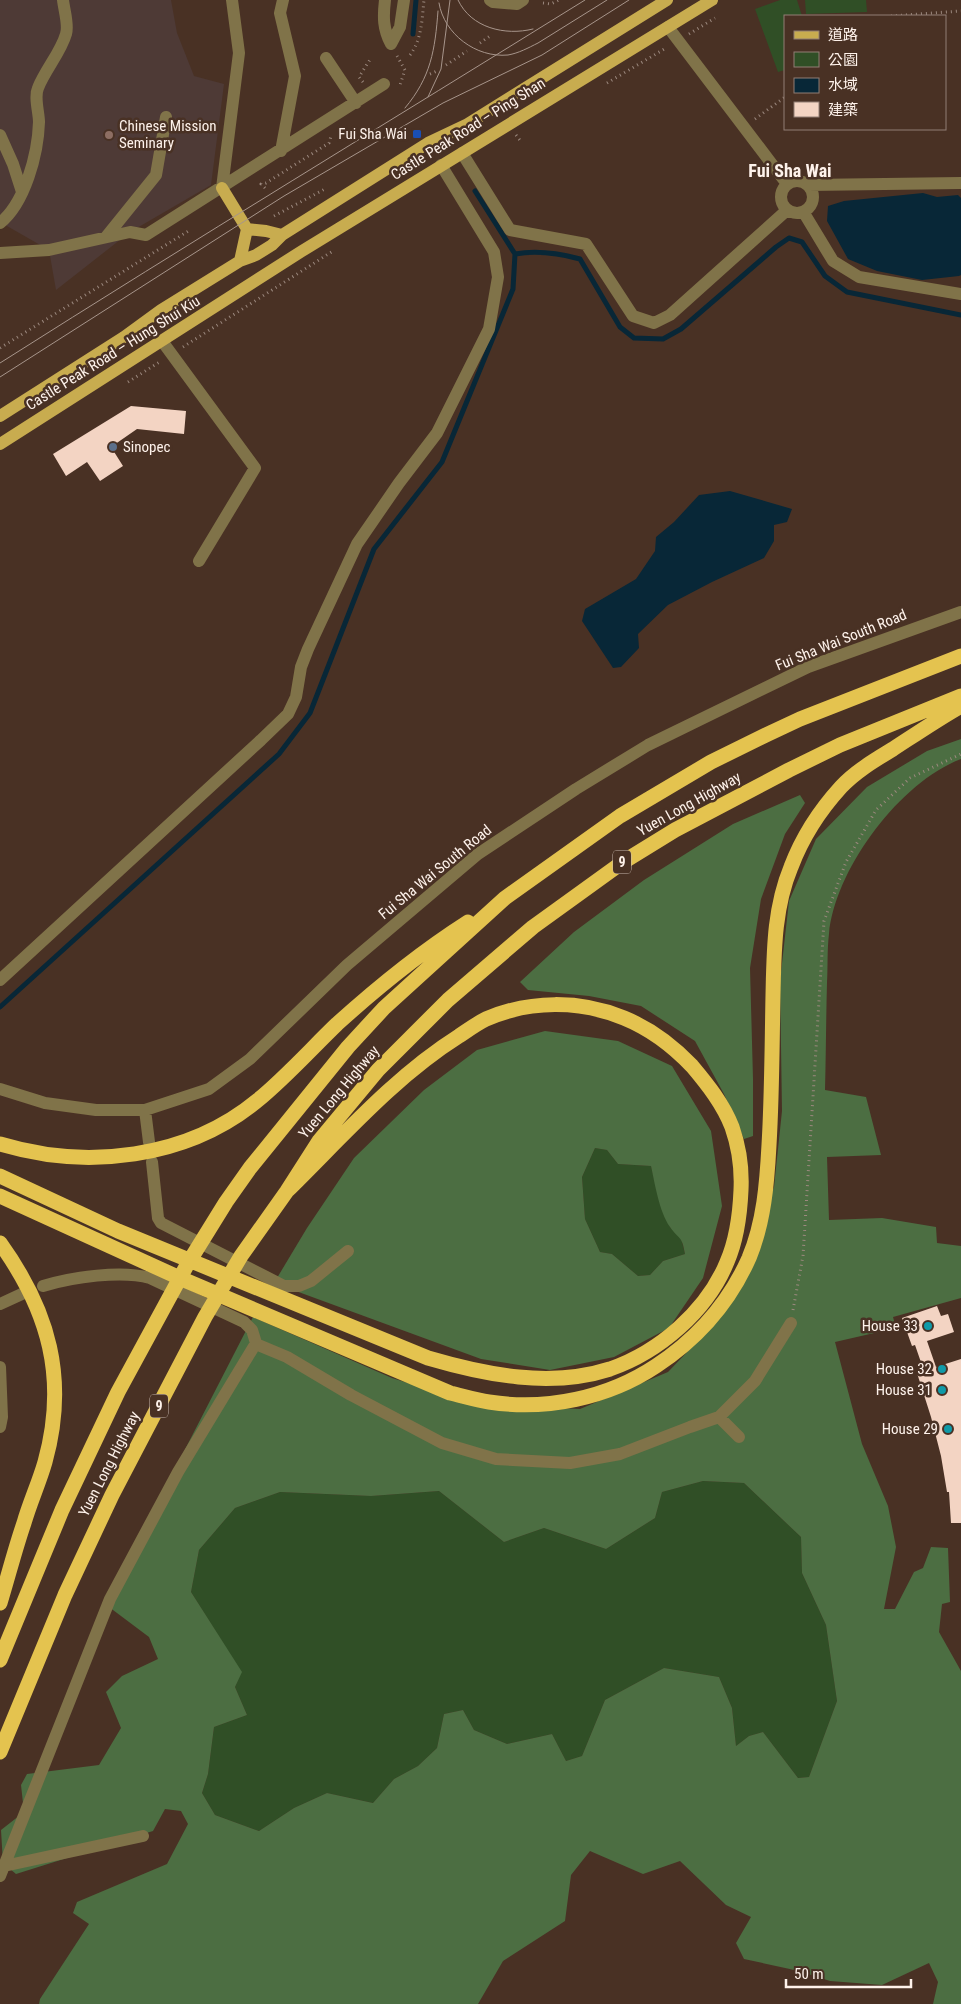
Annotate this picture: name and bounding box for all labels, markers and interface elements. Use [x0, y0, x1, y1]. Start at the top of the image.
legend [784, 15, 946, 130]
text: 道路 [828, 26, 858, 44]
text: 公園 [828, 51, 858, 69]
street label: Castle Peak Road – Ping Shan [388, 74, 548, 184]
text: 水域 [828, 76, 858, 94]
text: 建築 [828, 101, 858, 119]
place label: Chinese Mission Seminary [119, 117, 217, 152]
place label: Fui Sha Wai [338, 125, 407, 143]
marker: Fui Sha Wai [411, 128, 423, 140]
marker: Chinese Mission Seminary [103, 129, 115, 141]
district label: Fui Sha Wai [748, 160, 832, 181]
street label: Castle Peak Road – Hung Shui Kiu [23, 292, 203, 414]
place label: Sinopec [123, 438, 170, 456]
marker: Sinopec [107, 441, 119, 453]
street label: Fui Sha Wai South Road [773, 605, 909, 675]
street label: Yuen Long Highway [634, 768, 744, 840]
street label: Fui Sha Wai South Road [375, 821, 495, 923]
road number: 9 [613, 850, 631, 874]
street label: Yuen Long Highway [295, 1042, 383, 1142]
place label: House 33 [862, 1317, 918, 1335]
marker: House 33 [922, 1320, 934, 1332]
place label: House 32 [876, 1360, 932, 1378]
marker: House 32 [936, 1363, 948, 1375]
place label: House 31 [876, 1381, 932, 1399]
marker: House 31 [936, 1384, 948, 1396]
road number: 9 [150, 1394, 168, 1418]
street label: Yuen Long Highway [75, 1408, 143, 1520]
place label: House 29 [882, 1420, 938, 1438]
marker: House 29 [942, 1423, 954, 1435]
scale bar [786, 1956, 911, 1988]
text: 50 m [794, 1965, 824, 1983]

